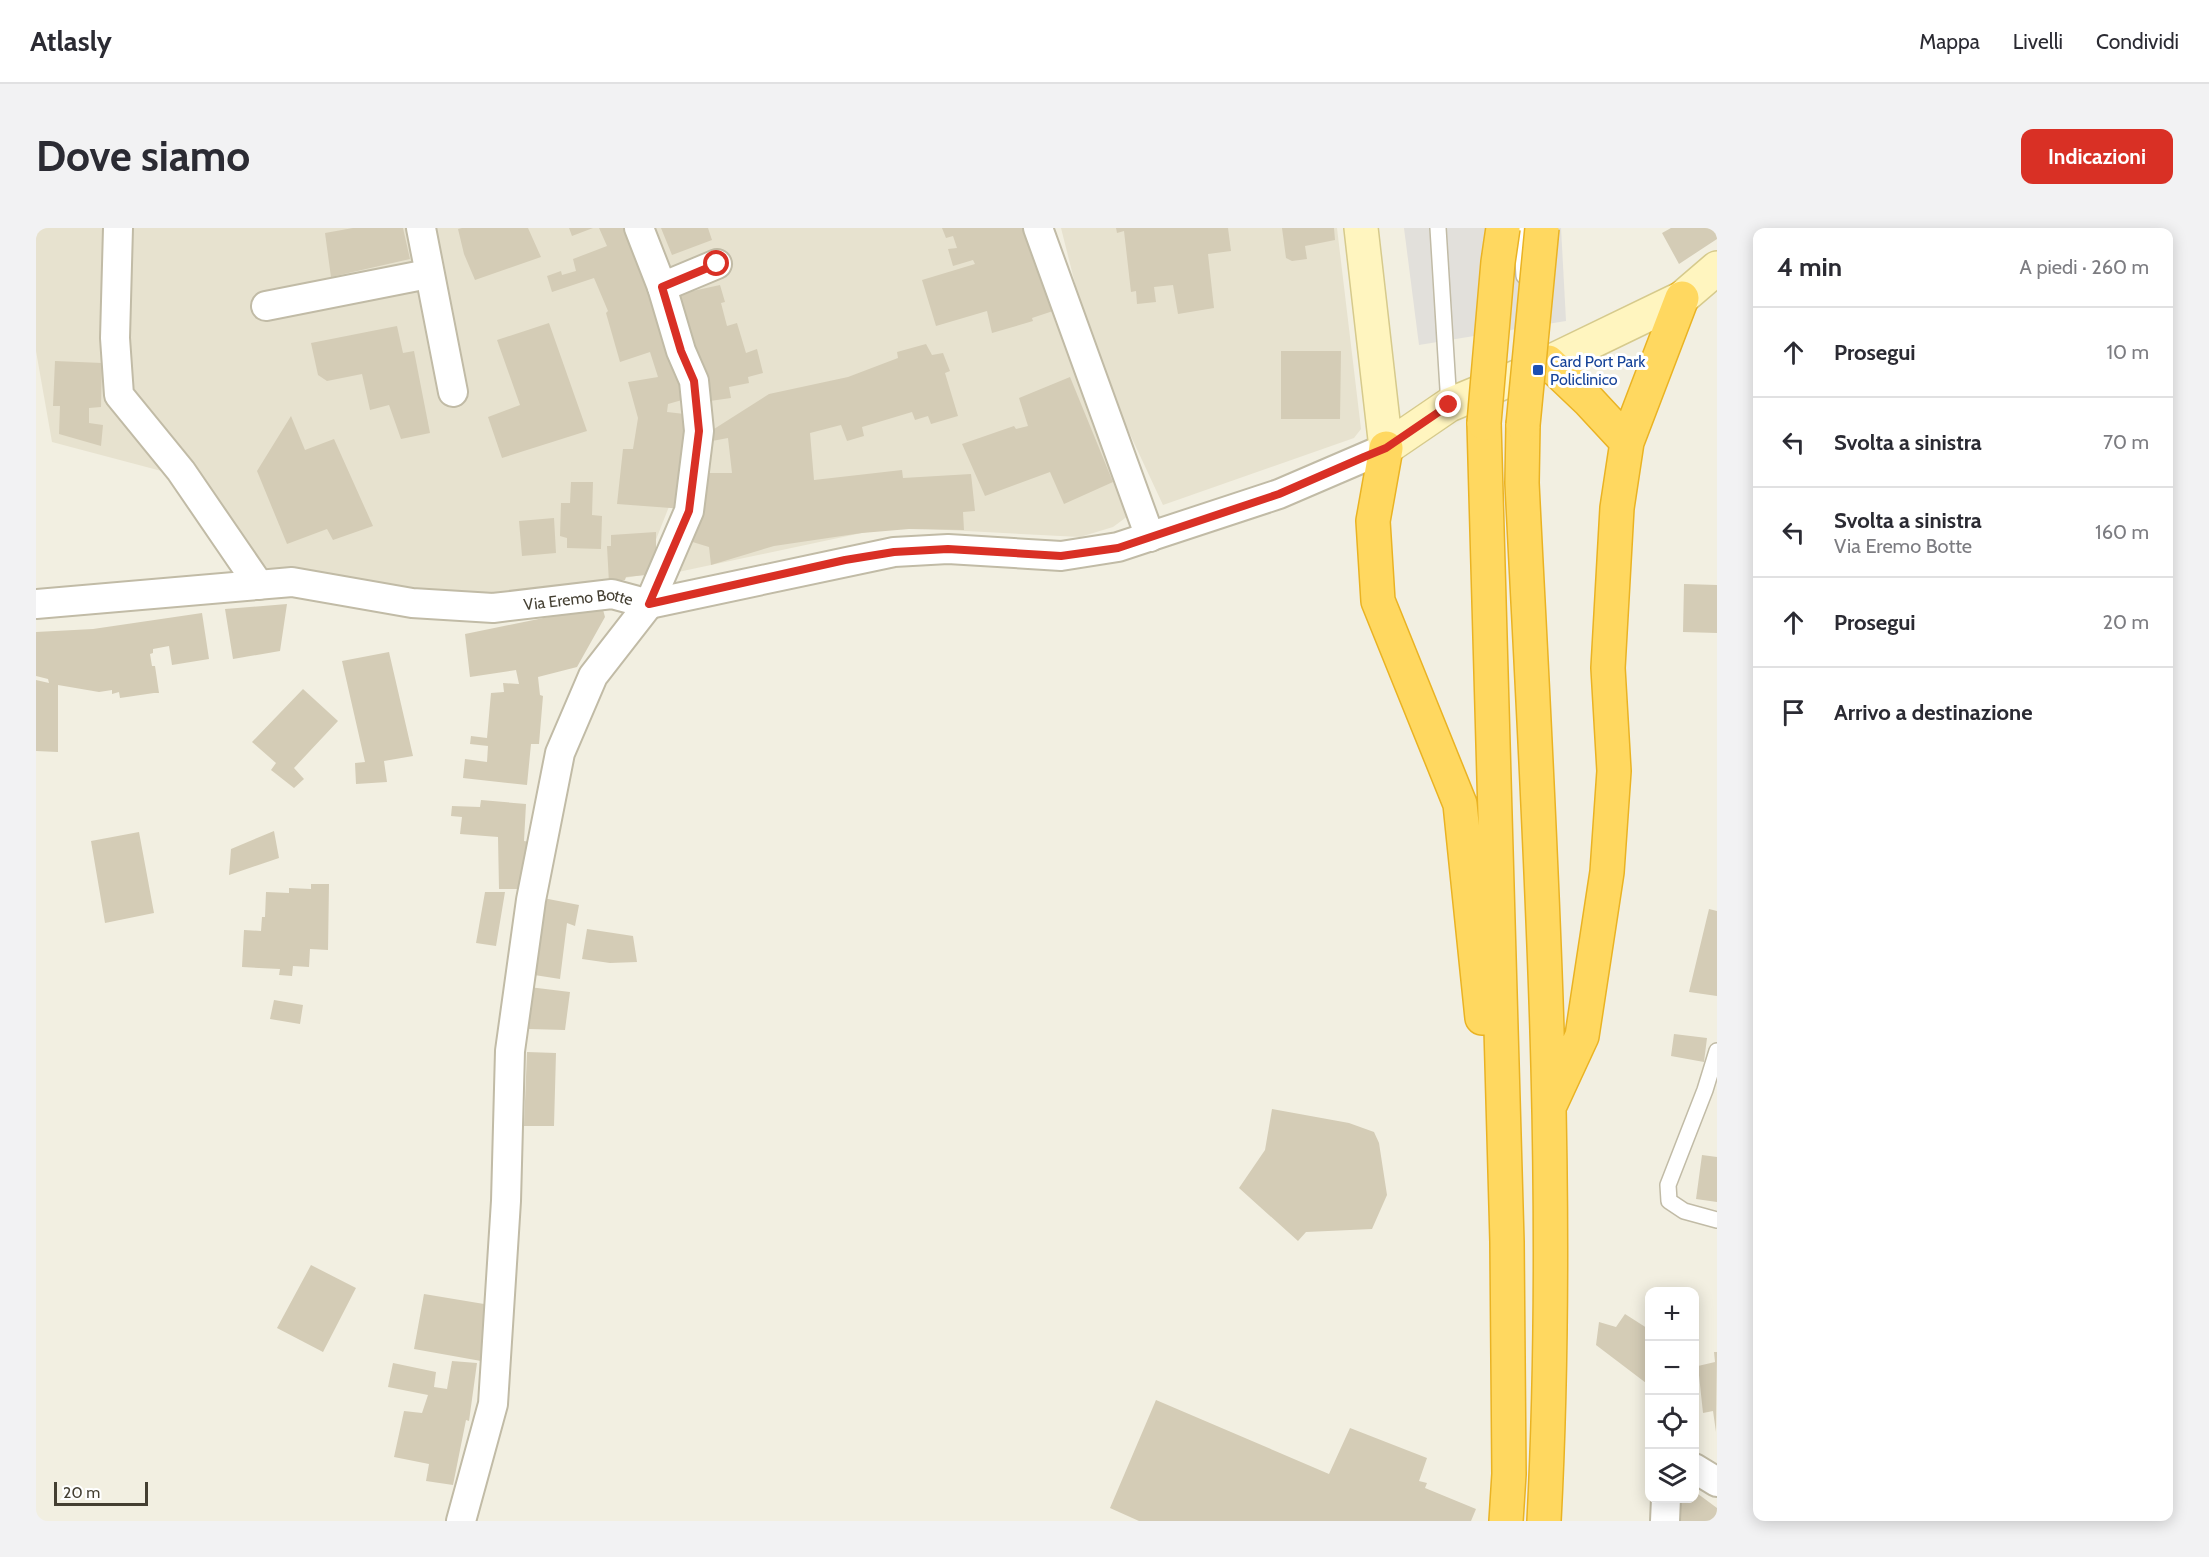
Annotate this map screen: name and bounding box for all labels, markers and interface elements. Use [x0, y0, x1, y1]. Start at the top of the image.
text: Atlasly [30, 24, 112, 58]
text: Mappa [1919, 29, 1980, 54]
text: Livelli [2013, 29, 2063, 54]
text: Condividi [2096, 29, 2179, 54]
button: Indicazioni [2021, 129, 2173, 184]
text: Dove siamo [36, 130, 250, 182]
route start [703, 250, 729, 276]
text: 4 min [1777, 251, 1842, 283]
text: A piedi · 260 m [2020, 255, 2149, 279]
icon: ahead [1777, 336, 1810, 369]
text: Prosegui [1834, 339, 1916, 366]
text: 10 m [2106, 340, 2149, 364]
place label: Card Port Park Policlinico [1550, 352, 1646, 389]
marker: Card Port Park Policlinico [1531, 363, 1545, 377]
route end [1435, 391, 1461, 417]
icon: left [1777, 426, 1810, 459]
text: Svolta a sinistra [1834, 429, 1982, 456]
text: 70 m [2103, 430, 2149, 454]
text: Svolta a sinistra [1834, 507, 1982, 534]
icon: left [1777, 516, 1810, 549]
text: 160 m [2095, 520, 2149, 544]
text: Via Eremo Botte [1834, 534, 1972, 558]
street label: Via Eremo Botte [522, 585, 635, 614]
icon: ahead [1777, 606, 1810, 639]
text: Prosegui [1834, 609, 1916, 636]
text: 20 m [2103, 610, 2149, 634]
icon: arrive [1777, 696, 1810, 729]
text: Arrivo a destinazione [1834, 699, 2032, 726]
map controls [1645, 1287, 1699, 1503]
button: + [1645, 1287, 1699, 1341]
button: − [1645, 1341, 1699, 1395]
button: locate [1645, 1395, 1699, 1449]
button: layers [1645, 1449, 1699, 1503]
scale bar [54, 1479, 148, 1506]
text: 20 m [63, 1483, 100, 1502]

